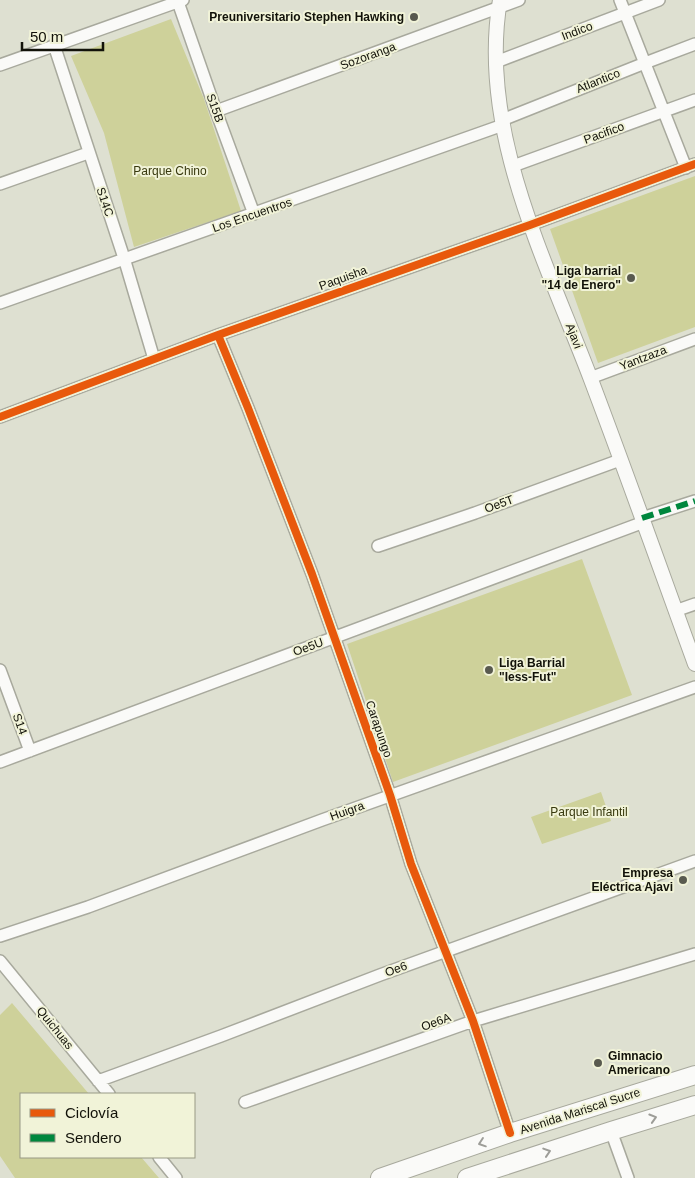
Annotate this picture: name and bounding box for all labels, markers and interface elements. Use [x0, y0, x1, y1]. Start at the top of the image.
place label: Preuniversitario Stephen Hawking [209, 10, 404, 24]
marker: Preuniversitario Stephen Hawking [408, 11, 420, 23]
street label: Indico [560, 19, 595, 43]
scale bar [22, 20, 104, 52]
text: 50 m [30, 28, 63, 45]
street label: Sozoranga [338, 39, 398, 73]
street label: Atlantico [574, 66, 622, 96]
street label: S15B [203, 92, 227, 124]
street label: Pacifico [582, 119, 626, 147]
park label: Parque Chino [133, 164, 207, 178]
street label: S14C [93, 186, 117, 219]
street label: Los Encuentros [210, 195, 294, 235]
street label: Paquisha [317, 263, 369, 293]
place label: Liga barrial "14 de Enero" [542, 264, 621, 292]
marker: Liga barrial "14 de Enero" [625, 272, 637, 284]
street label: Ajavi [563, 321, 585, 351]
street label: Yantzaza [618, 343, 669, 373]
street label: Oe5T [483, 492, 516, 516]
street label: Oe5U [291, 635, 325, 659]
place label: Liga Barrial "Iess-Fut" [499, 656, 565, 684]
marker: Liga Barrial "Iess-Fut" [483, 664, 495, 676]
street label: Carapungo [363, 699, 395, 760]
street label: S14 [10, 712, 30, 737]
street label: Huigra [328, 798, 366, 824]
park label: Parque Infantil [550, 805, 628, 819]
place label: Empresa Eléctrica Ajavi [591, 866, 673, 894]
marker: Empresa Eléctrica Ajavi [677, 874, 689, 886]
street label: Oe6 [383, 958, 409, 979]
street label: Quichuas [34, 1004, 76, 1052]
street label: Oe6A [419, 1010, 453, 1034]
place label: Gimnacio Americano [608, 1049, 670, 1077]
marker: Gimnacio Americano [592, 1057, 604, 1069]
street label: Avenida Mariscal Sucre [518, 1085, 642, 1137]
legend [20, 1093, 195, 1158]
text: Ciclovía [65, 1104, 119, 1121]
one-way arrow [648, 1113, 656, 1123]
text: Sendero [65, 1129, 122, 1146]
one-way arrow [478, 1137, 486, 1147]
one-way arrow [542, 1147, 550, 1157]

